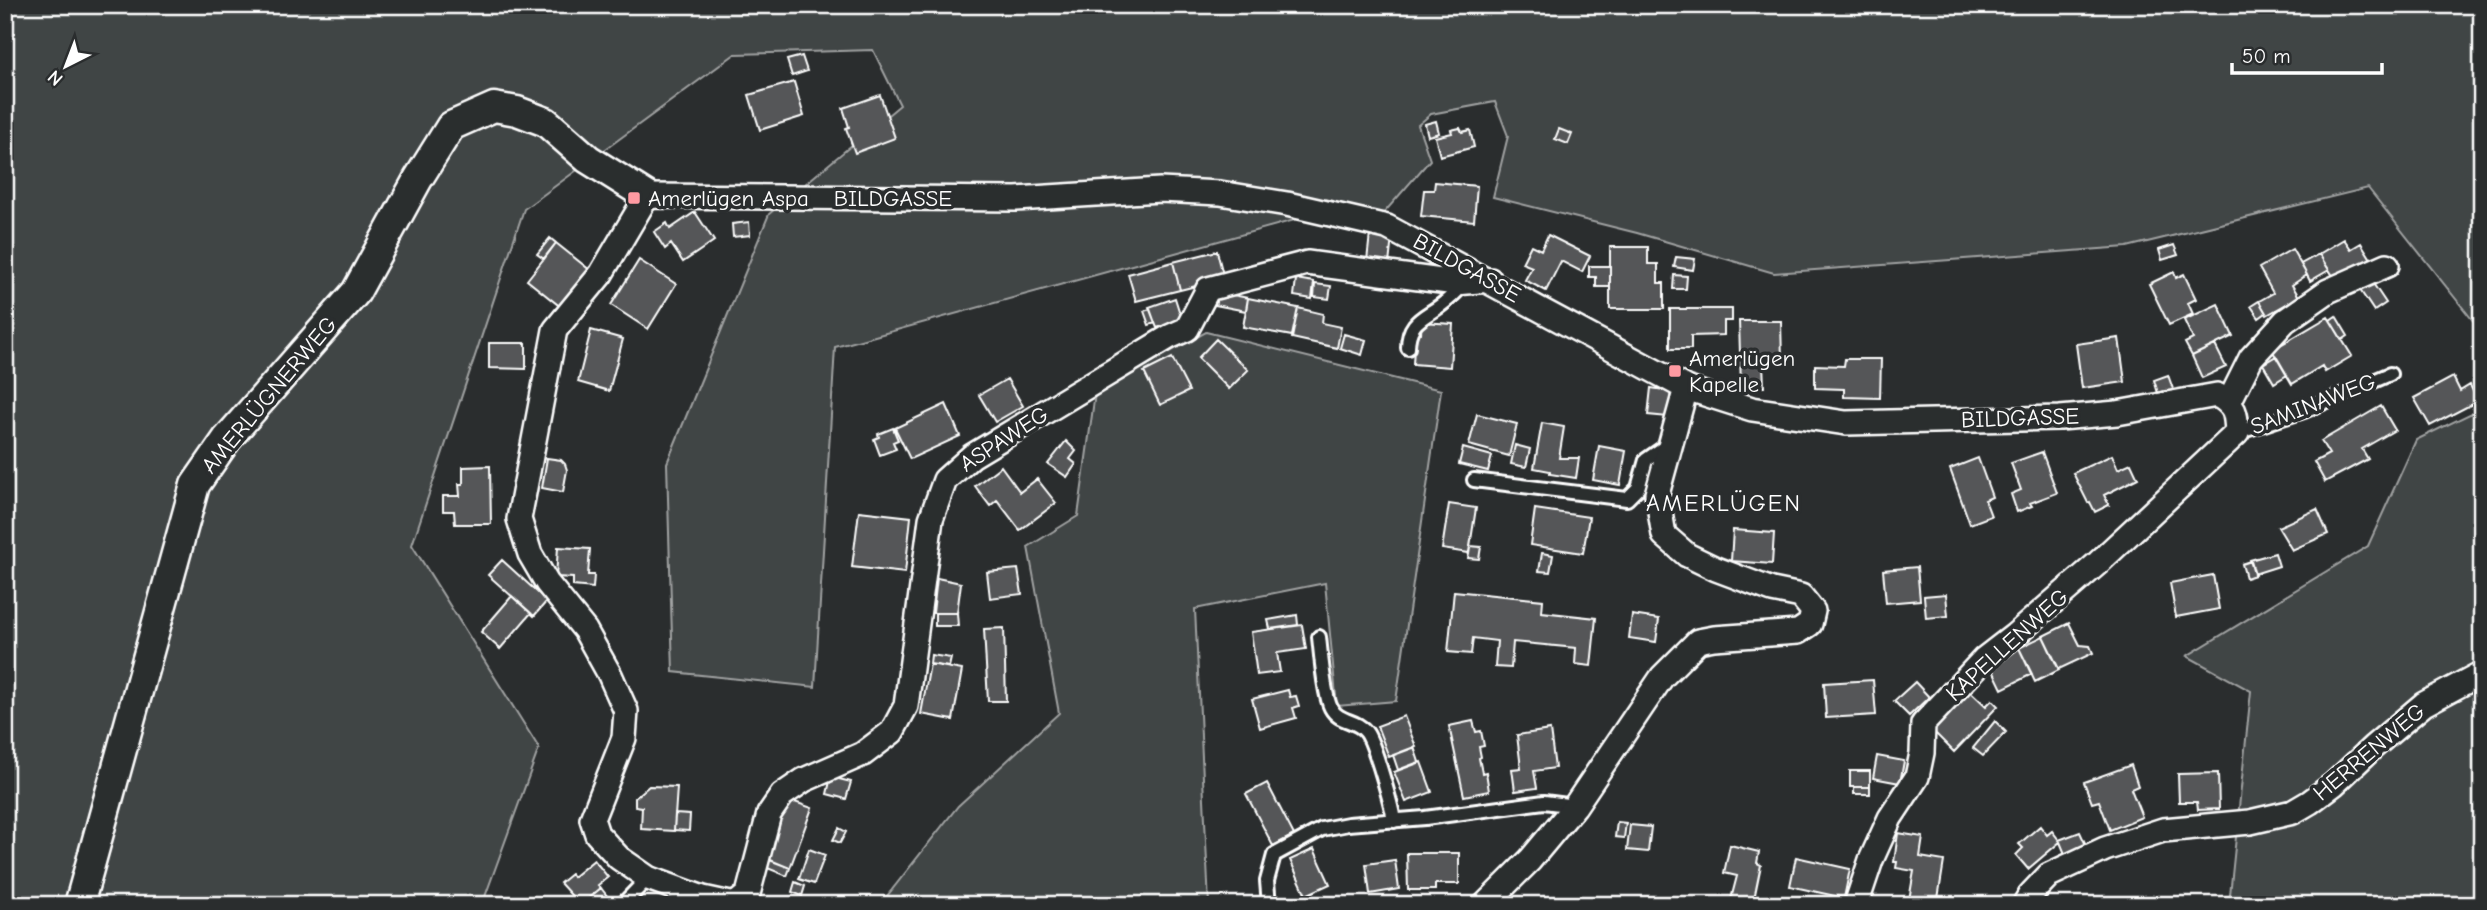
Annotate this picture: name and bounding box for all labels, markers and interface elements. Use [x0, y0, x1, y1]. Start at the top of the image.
north arrow [32, 32, 102, 102]
scale bar [2232, 32, 2382, 76]
text: 50 m [2242, 44, 2291, 68]
text: N [43, 66, 67, 90]
place label: Amerlügen Aspa [648, 185, 809, 212]
street label: BILDGASSE [834, 185, 952, 212]
marker: Amerlügen Aspa [626, 190, 642, 206]
street label: BILDGASSE [1409, 228, 1525, 309]
street label: AMERLÜGNERWEG [196, 311, 342, 479]
place label: Amerlügen Kapelle [1689, 345, 1795, 398]
marker: Amerlügen Kapelle [1667, 363, 1683, 379]
street label: SAMINAWEG [2247, 368, 2379, 440]
street label: ASPAWEG [955, 400, 1053, 478]
street label: BILDGASSE [1960, 402, 2080, 434]
district label: AMERLÜGEN [1646, 489, 1802, 517]
street label: KAPELLENWEG [1940, 583, 2074, 707]
street label: HERRENWEG [2308, 698, 2430, 806]

